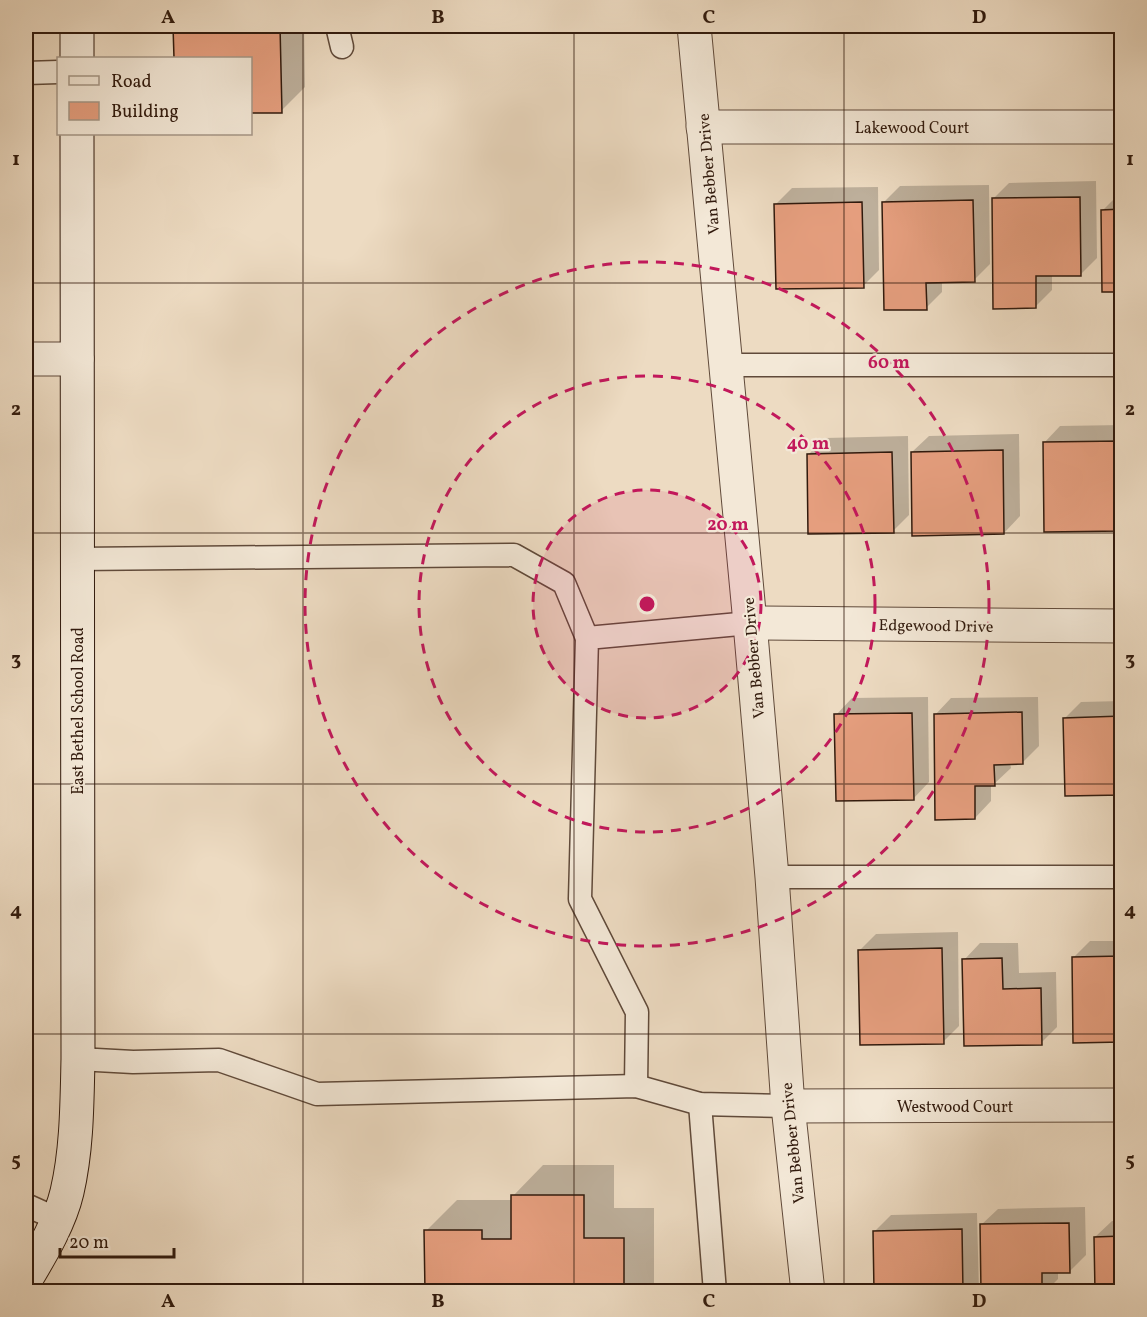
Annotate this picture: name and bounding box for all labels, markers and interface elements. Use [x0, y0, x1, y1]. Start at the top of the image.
text: A [161, 4, 175, 32]
text: B [431, 4, 445, 32]
text: C [703, 4, 716, 32]
text: D [972, 4, 986, 32]
legend [57, 57, 252, 135]
text: Road [111, 70, 152, 95]
text: Building [111, 100, 179, 125]
street label: Van Bebber Drive [694, 112, 726, 235]
street label: Lakewood Court [855, 118, 970, 140]
text: 1 [12, 146, 20, 174]
text: 1 [1126, 146, 1134, 174]
text: 60 m [868, 351, 910, 376]
text: 2 [11, 396, 21, 424]
text: 2 [1125, 396, 1135, 424]
text: 40 m [787, 432, 829, 457]
text: 20 m [707, 513, 749, 538]
centre of rings [637, 594, 657, 614]
street label: Van Bebber Drive [739, 596, 771, 719]
street label: Edgewood Drive [878, 615, 994, 639]
street label: East Bethel School Road [68, 627, 90, 795]
text: 3 [11, 646, 21, 674]
text: 3 [1125, 646, 1135, 674]
text: 4 [10, 897, 22, 925]
text: 4 [1124, 897, 1136, 925]
street label: Van Bebber Drive [777, 1081, 811, 1204]
street label: Westwood Court [897, 1097, 1014, 1119]
text: 5 [11, 1147, 21, 1175]
text: 5 [1125, 1147, 1135, 1175]
scale bar [60, 1221, 174, 1259]
text: 20 m [69, 1231, 109, 1256]
text: A [161, 1288, 175, 1316]
text: B [431, 1288, 445, 1316]
text: C [703, 1288, 716, 1316]
text: D [972, 1288, 986, 1316]

